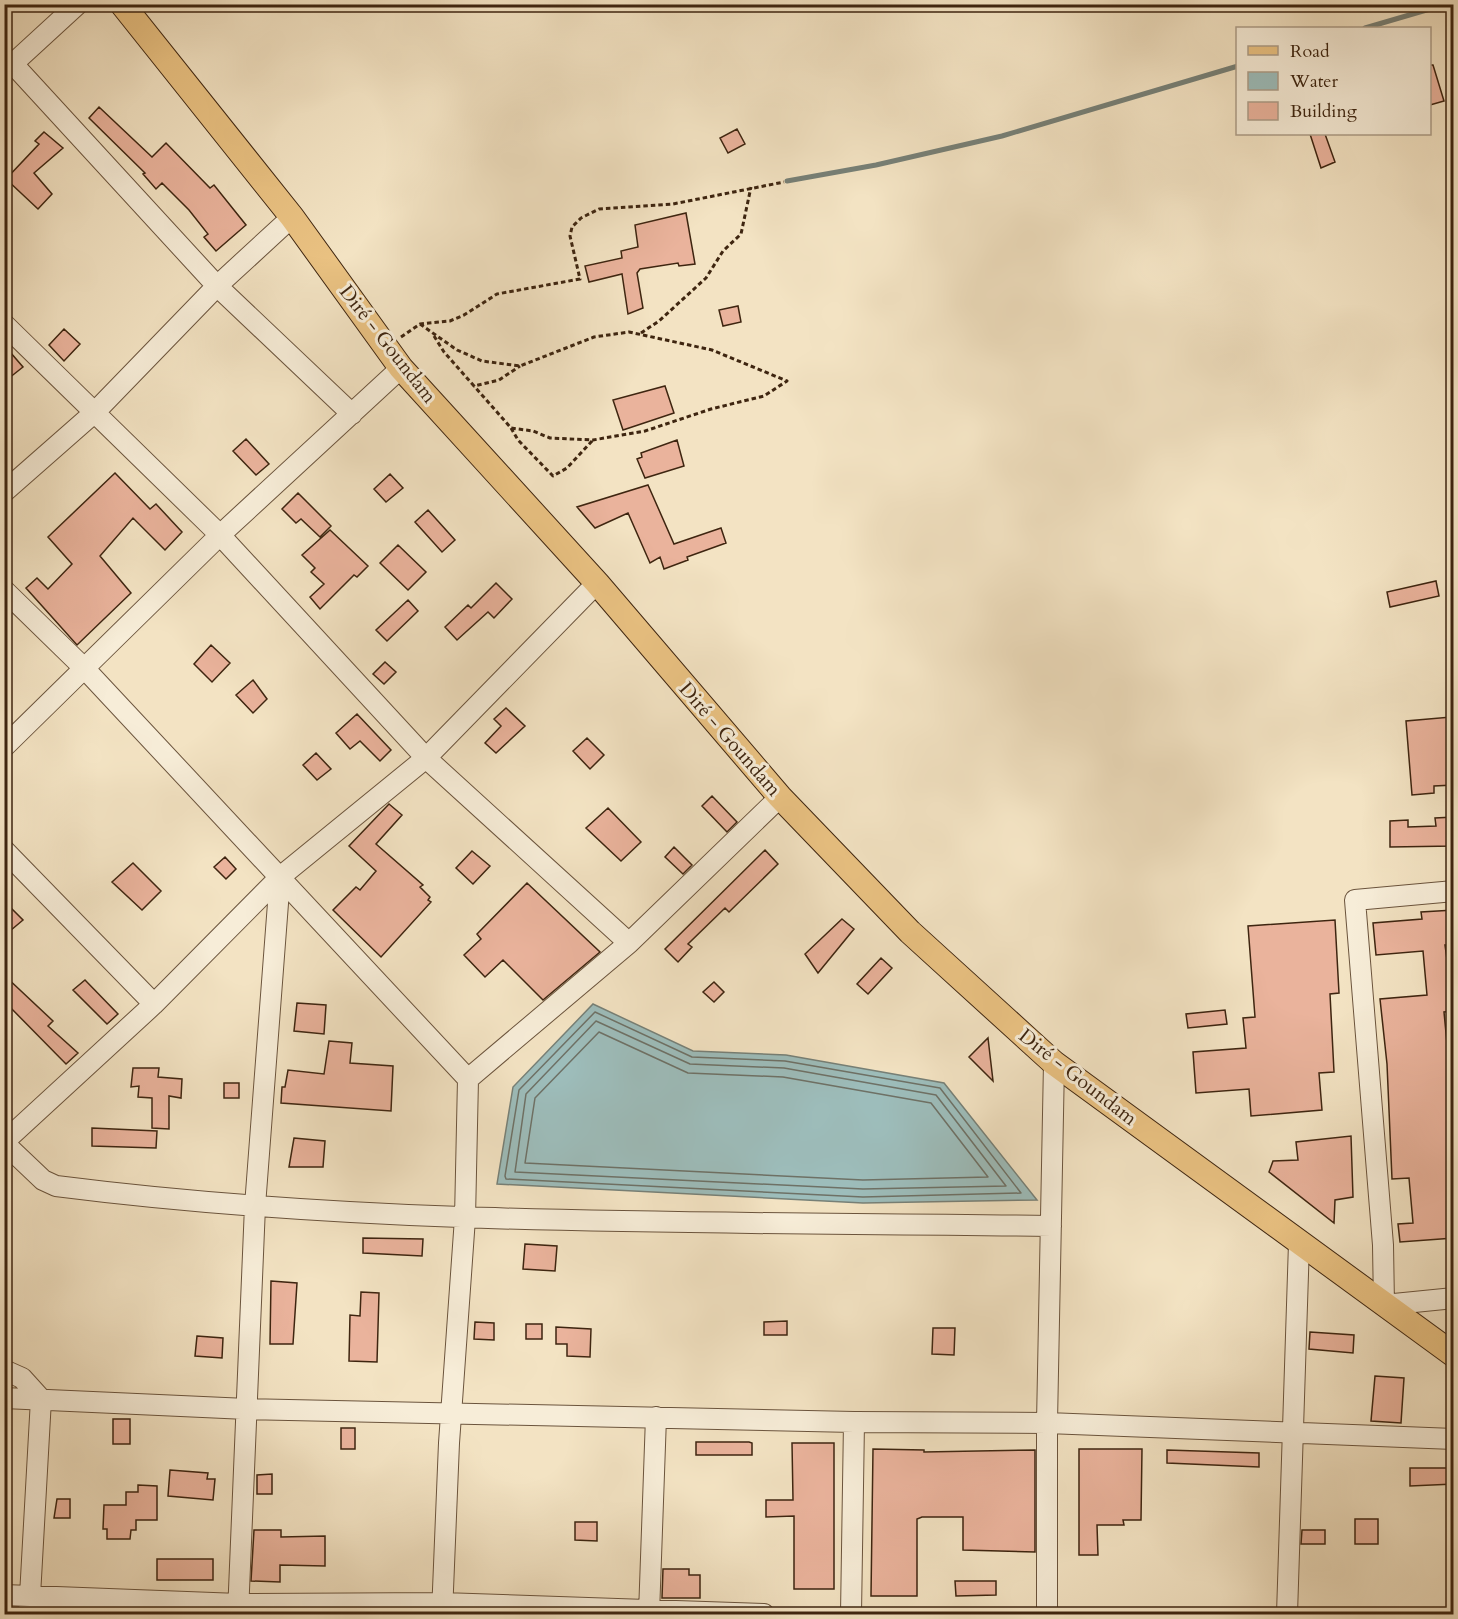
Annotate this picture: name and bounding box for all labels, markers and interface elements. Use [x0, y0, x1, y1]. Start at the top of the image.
legend [1236, 27, 1431, 135]
text: Road [1290, 39, 1330, 64]
text: Water [1289, 69, 1339, 94]
text: Building [1290, 99, 1358, 124]
street label: Diré - Goundam [333, 279, 443, 409]
street label: Diré - Goundam [673, 676, 787, 802]
street label: Diré - Goundam [1013, 1022, 1143, 1132]

